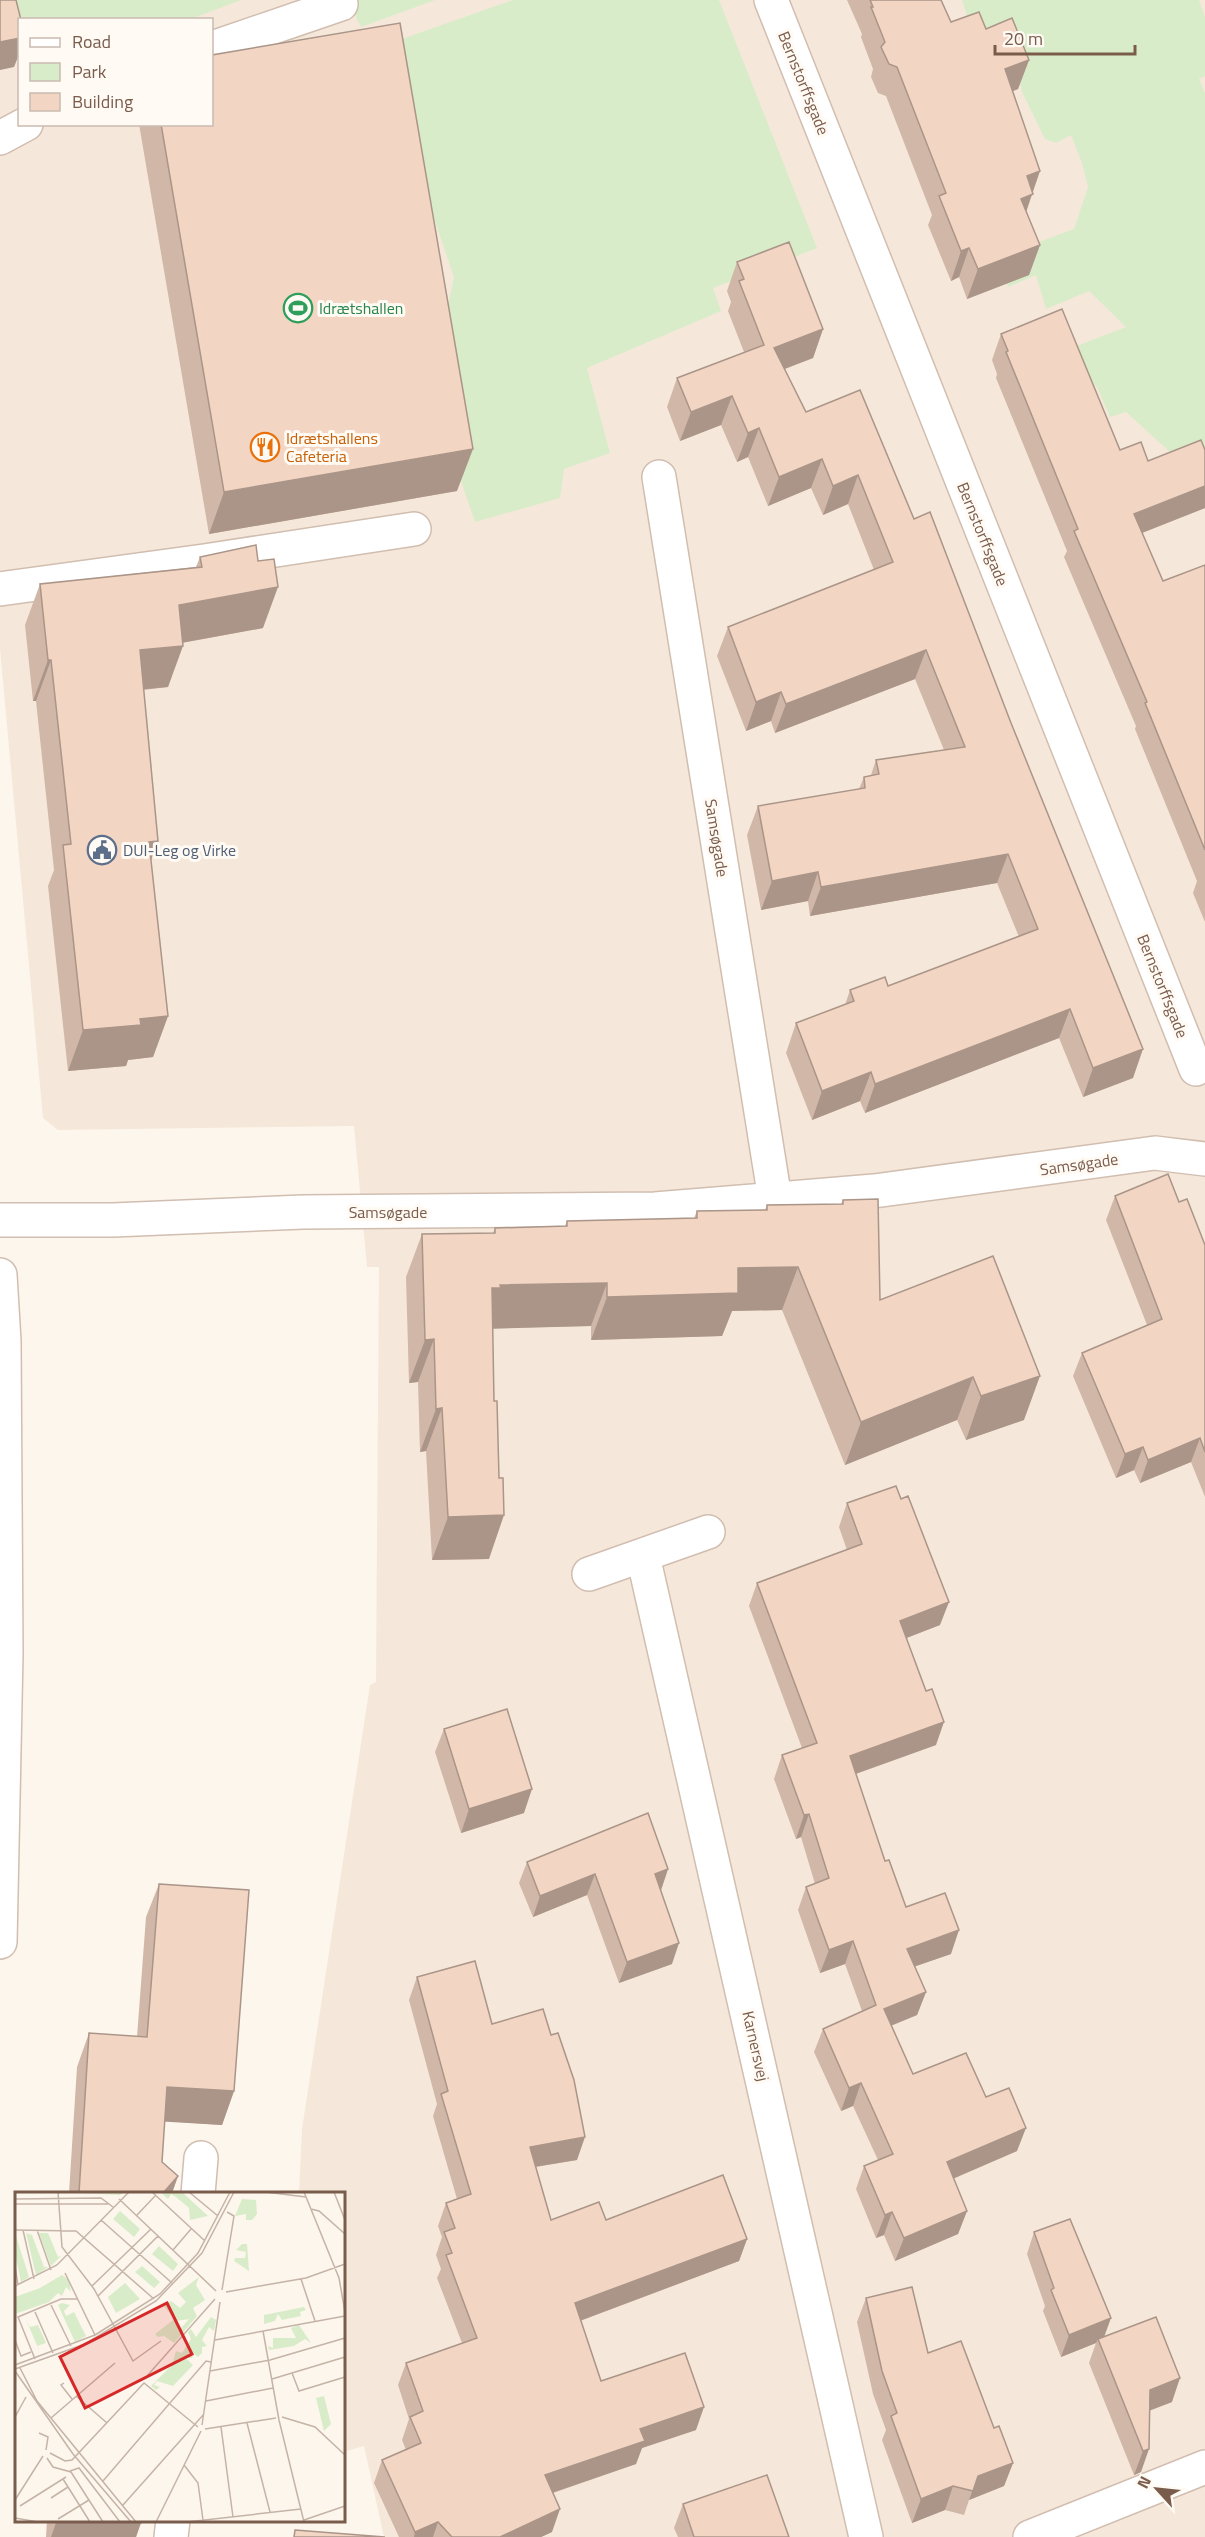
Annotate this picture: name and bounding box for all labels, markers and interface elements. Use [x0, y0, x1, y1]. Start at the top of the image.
legend [18, 18, 213, 126]
scale bar [995, 18, 1134, 56]
text: 20 m [1004, 25, 1043, 52]
text: Road [72, 28, 111, 55]
street label: Bernstorffsgade [772, 28, 836, 138]
text: Park [72, 58, 107, 85]
text: Building [72, 88, 133, 115]
sports icon: Idrætshallen [282, 292, 314, 324]
place label: Idrætshallen [319, 296, 403, 320]
place label: Idrætshallens Cafeteria [286, 426, 378, 468]
restaurant icon: Idrætshallens Cafeteria [249, 431, 281, 463]
street label: Bernstorffsgade [951, 479, 1015, 589]
street label: Samsøgade [699, 797, 735, 879]
public building icon: DUI-Leg og Virke [86, 834, 118, 866]
place label: DUI-Leg og Virke [123, 838, 236, 862]
street label: Bernstorffsgade [1131, 931, 1195, 1041]
street label: Samsøgade [1038, 1147, 1120, 1181]
street label: Samsøgade [349, 1200, 427, 1224]
street label: Karnersvej [736, 2009, 776, 2083]
inset map [15, 2192, 345, 2522]
north arrow [1127, 2459, 1187, 2519]
text: N [1130, 2472, 1157, 2493]

